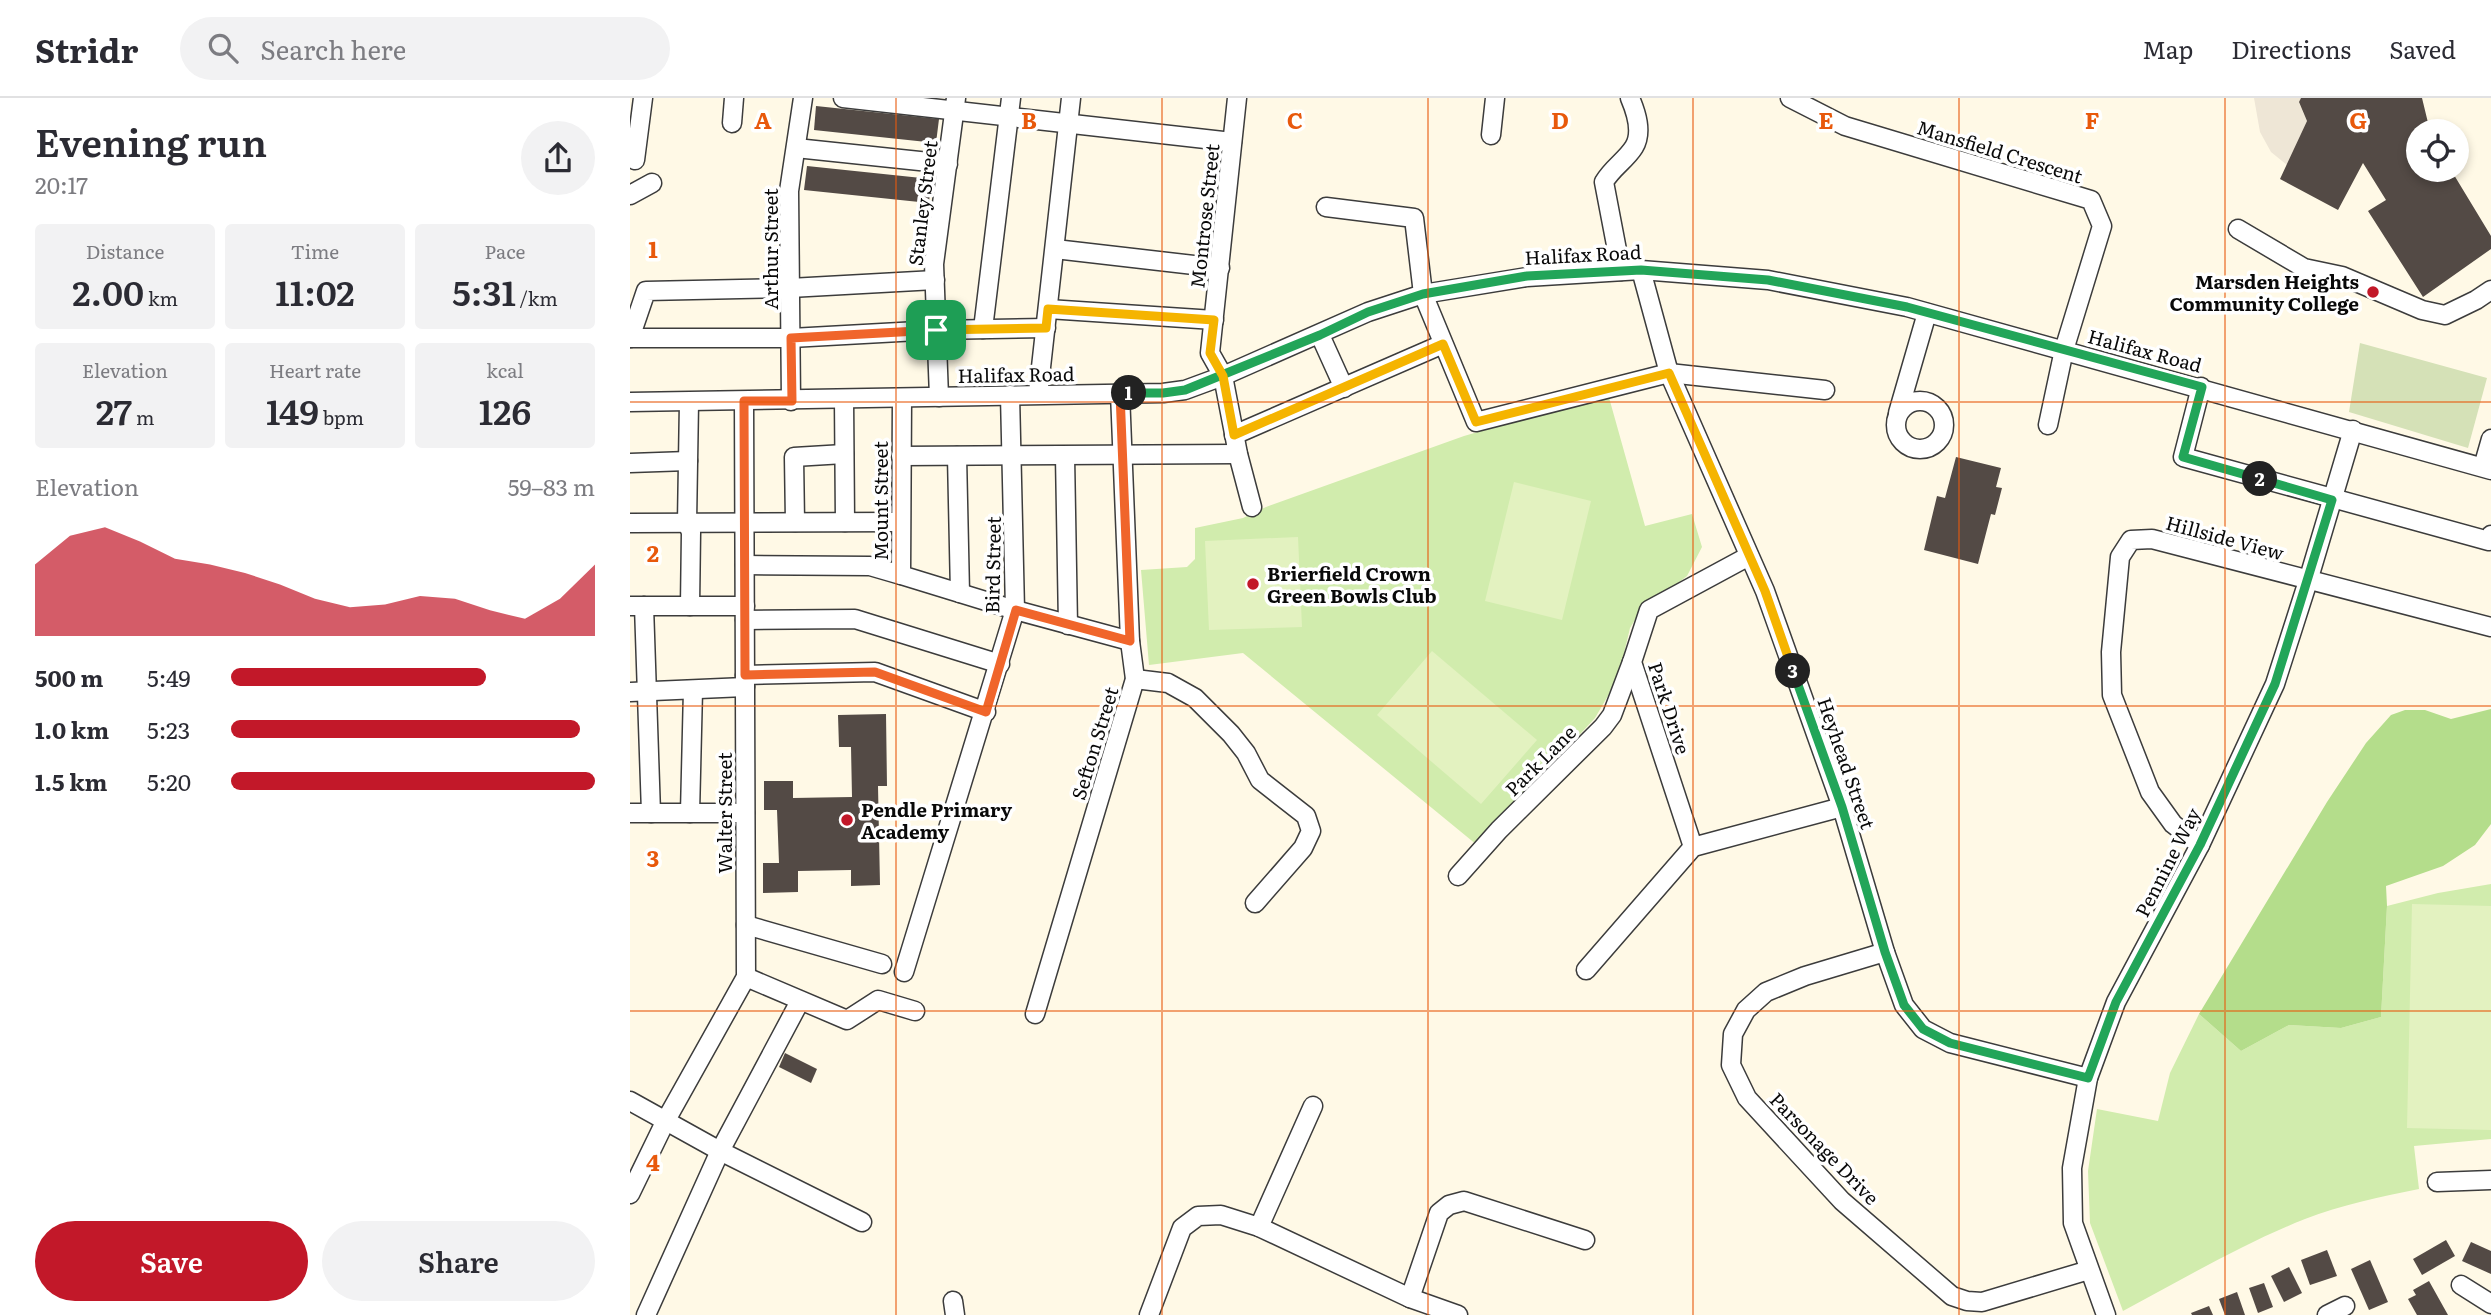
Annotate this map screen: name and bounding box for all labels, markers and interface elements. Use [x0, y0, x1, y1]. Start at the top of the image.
search box [180, 17, 670, 80]
text: Stridr [35, 24, 138, 73]
icon: search [204, 29, 242, 67]
text: Search here [260, 29, 406, 68]
text: Map [2142, 31, 2193, 66]
text: Directions [2231, 31, 2351, 66]
text: Saved [2389, 31, 2456, 66]
text: A [754, 102, 772, 136]
text: B [1021, 102, 1037, 136]
text: C [1287, 102, 1303, 136]
text: D [1551, 102, 1569, 136]
text: E [1818, 102, 1834, 136]
text: F [2085, 102, 2100, 136]
text: G [2349, 102, 2367, 136]
text: Evening run [35, 112, 267, 169]
street label: Mansfield Crescent [1914, 112, 2087, 190]
map controls [2406, 119, 2469, 182]
button: locate [2406, 119, 2469, 182]
button: share [521, 121, 595, 195]
street label: Stanley Street [900, 138, 944, 267]
street label: Montrose Street [1182, 142, 1226, 290]
text: 20:17 [35, 167, 88, 201]
street label: Arthur Street [756, 188, 784, 310]
text: 1 [648, 231, 658, 265]
text: Distance [86, 237, 164, 265]
text: Time [291, 237, 339, 265]
text: Pace [485, 237, 525, 265]
street label: Halifax Road [1524, 237, 1642, 271]
text: 2.00 [72, 265, 144, 317]
text: 11:02 [275, 265, 355, 317]
text: 5:31 [452, 265, 516, 317]
place label: Marsden Heights Community College [2169, 267, 2359, 317]
text: km [144, 284, 178, 312]
text: /km [516, 284, 558, 312]
marker: Marsden Heights Community College [2365, 284, 2381, 300]
pin [906, 300, 966, 360]
icon: arrive [917, 311, 955, 349]
street label: Halifax Road [2085, 321, 2205, 379]
text: Elevation [82, 356, 168, 384]
text: Heart rate [269, 356, 361, 384]
text: kcal [486, 356, 524, 384]
street label: Halifax Road [957, 359, 1075, 389]
pin: 1 [1112, 376, 1146, 410]
text: 1 [1125, 378, 1132, 406]
text: 27 [96, 384, 132, 436]
text: 149 [266, 384, 319, 436]
text: 126 [479, 384, 531, 436]
text: m [132, 403, 154, 431]
text: bpm [319, 403, 364, 431]
street label: Mount Street [866, 441, 894, 561]
pin: 2 [2242, 462, 2278, 496]
text: 2 [2254, 464, 2265, 492]
text: Elevation [35, 469, 139, 503]
text: 59–83 m [508, 469, 595, 503]
street label: Hillside View [2163, 508, 2288, 566]
street label: Bird Street [977, 516, 1007, 614]
text: 2 [647, 535, 659, 569]
place label: Brierfield Crown Green Bowls Club [1267, 559, 1437, 609]
marker: Brierfield Crown Green Bowls Club [1245, 576, 1261, 592]
pin: 3 [1776, 654, 1810, 688]
text: 3 [1787, 656, 1798, 684]
street label: Park Drive [1642, 658, 1698, 758]
text: 500 m [35, 660, 103, 694]
text: 5:49 [147, 660, 191, 694]
street label: Sefton Street [1064, 683, 1125, 803]
street label: Heyhead Street [1811, 693, 1883, 833]
text: 1.0 km [35, 712, 109, 746]
text: 5:23 [147, 712, 190, 746]
street label: Park Lane [1498, 718, 1582, 802]
street label: Walter Street [710, 752, 738, 874]
text: 1.5 km [35, 764, 108, 798]
text: 5:20 [147, 764, 191, 798]
place label: Pendle Primary Academy [861, 795, 1012, 845]
street label: Pennine Way [2127, 803, 2207, 921]
marker: Pendle Primary Academy [839, 812, 855, 828]
text: 3 [647, 840, 659, 874]
street label: Parsonage Drive [1764, 1086, 1886, 1211]
text: 4 [646, 1144, 660, 1178]
button: Save [35, 1221, 308, 1301]
button: Share [322, 1221, 595, 1301]

